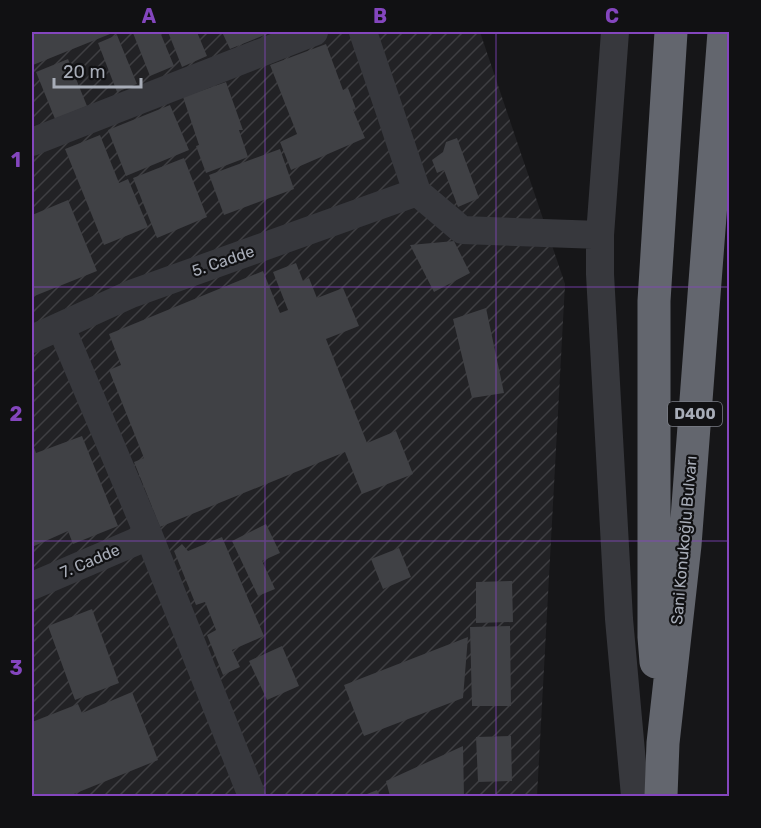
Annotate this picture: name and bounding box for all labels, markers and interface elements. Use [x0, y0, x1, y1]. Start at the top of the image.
text: A [142, 4, 157, 28]
text: B [373, 4, 387, 28]
text: C [605, 4, 619, 28]
scale bar [54, 51, 141, 89]
text: 20 m [63, 61, 105, 83]
text: 1 [11, 148, 21, 172]
street label: 5. Cadde [189, 241, 257, 281]
text: 2 [10, 402, 23, 426]
road number: D400 [668, 402, 722, 426]
street label: Sani Konukoğlu Bulvarı [667, 455, 701, 625]
street label: 7. Cadde [57, 540, 123, 582]
text: 3 [9, 656, 23, 680]

